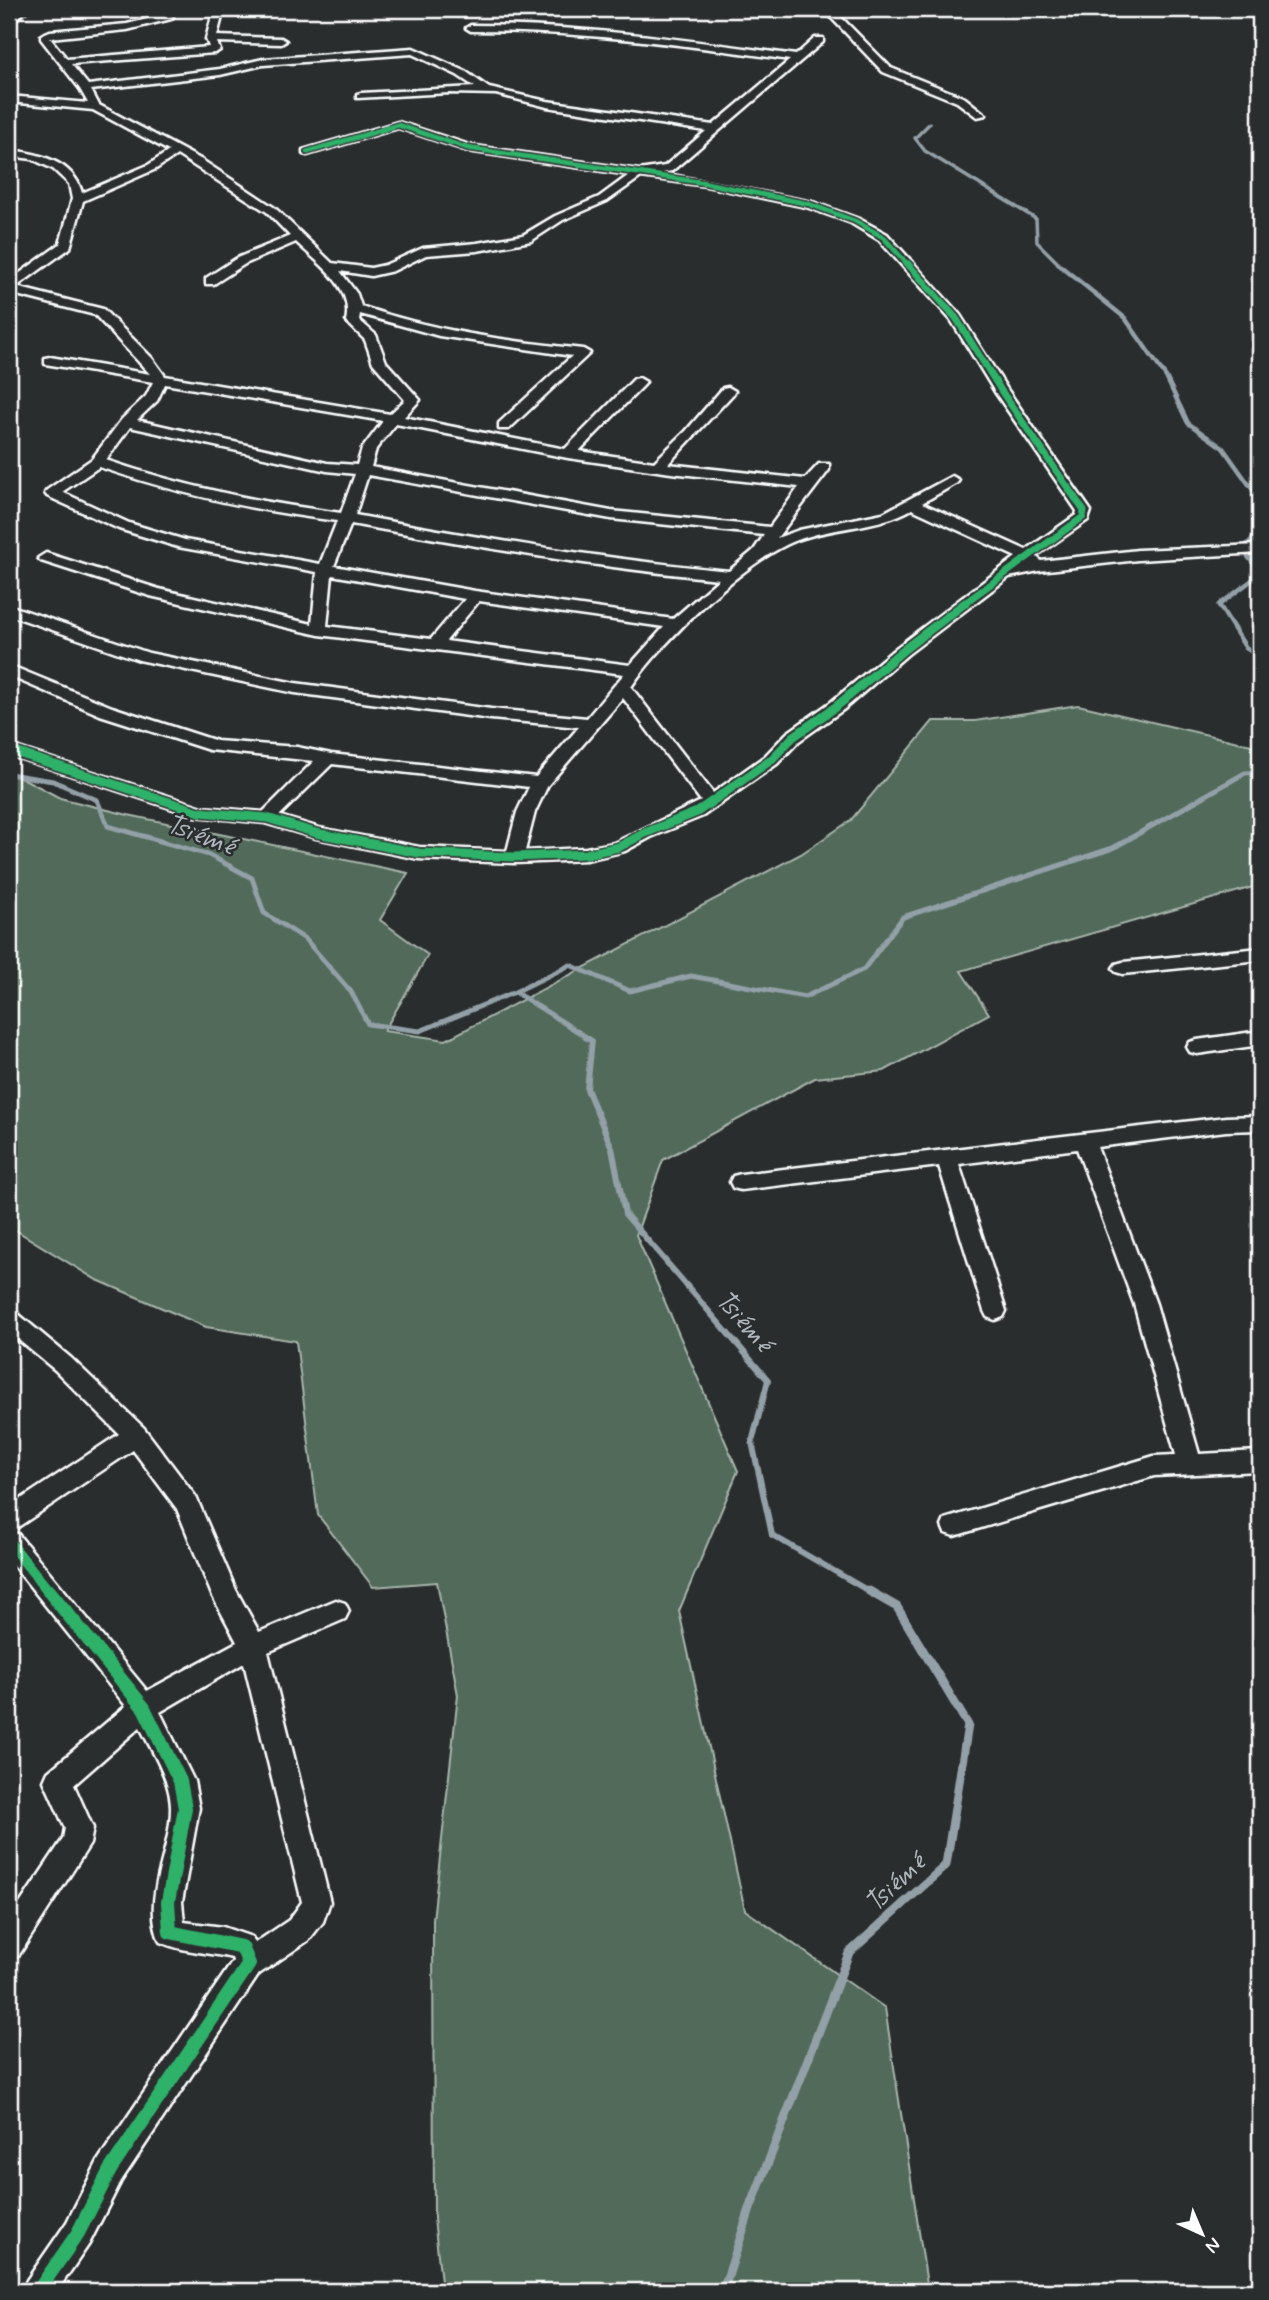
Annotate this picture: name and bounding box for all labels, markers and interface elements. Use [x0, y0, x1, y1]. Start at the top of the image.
water label: Tsiémé [160, 807, 243, 866]
water label: Tsiémé [707, 1284, 782, 1363]
water label: Tsiémé [858, 1845, 936, 1921]
north arrow [1168, 2198, 1238, 2268]
text: N [1200, 2232, 1226, 2259]

